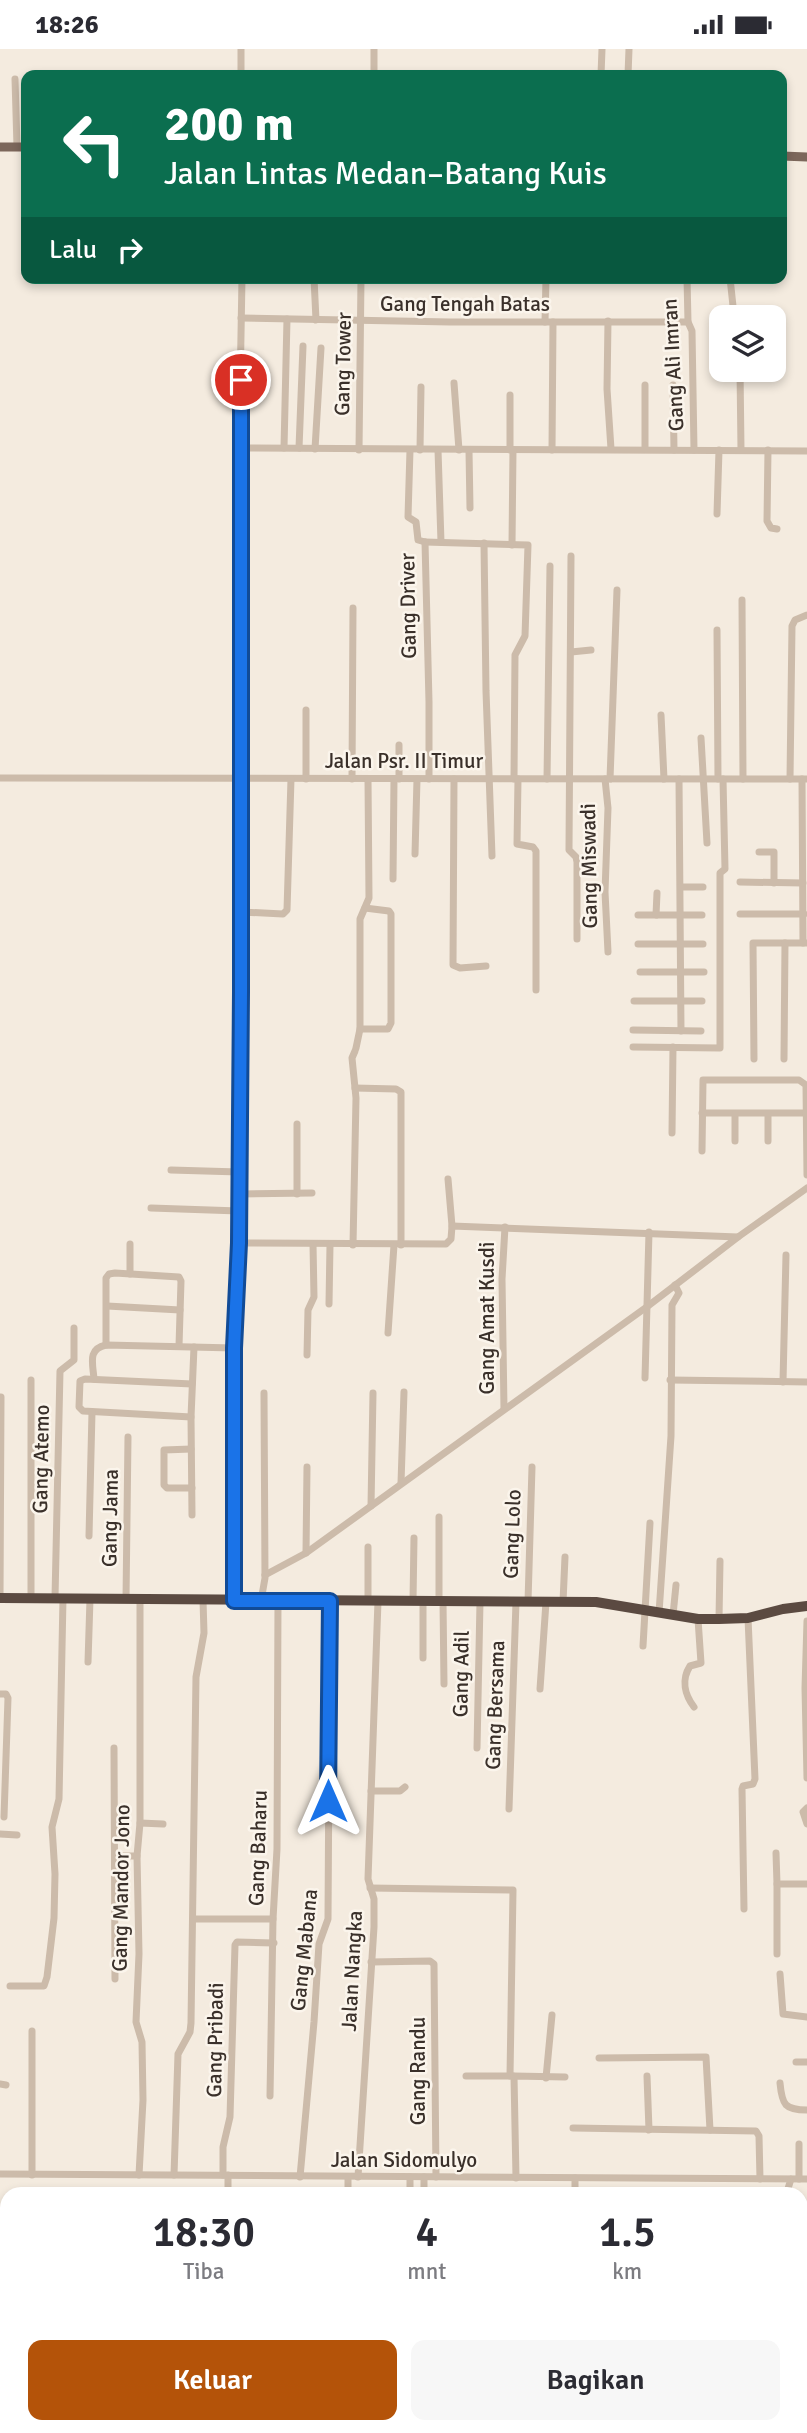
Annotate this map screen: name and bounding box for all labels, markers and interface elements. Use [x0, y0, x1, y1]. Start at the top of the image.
text: 18:26 [35, 9, 99, 41]
text: 200 m [164, 94, 294, 154]
icon: left [49, 98, 140, 189]
text: Jalan Lintas Medan–Batang Kuis [164, 154, 607, 193]
icon: right [111, 231, 149, 269]
text: Lalu [49, 234, 97, 266]
street label: Gang Tengah Batas [380, 291, 550, 317]
street label: Gang Ali Imran [657, 298, 689, 432]
map controls [709, 305, 786, 382]
button: layers [709, 305, 786, 382]
street label: Gang Tower [329, 312, 357, 416]
pin [211, 350, 271, 410]
icon: arrive [222, 361, 260, 399]
street label: Gang Driver [394, 553, 422, 659]
street label: Jalan Psr. II Timur [325, 748, 484, 774]
street label: Gang Miswadi [575, 803, 603, 929]
street label: Gang Amat Kusdi [474, 1242, 500, 1394]
street label: Gang Atemo [27, 1404, 55, 1514]
street label: Gang Jama [96, 1469, 124, 1567]
street label: Gang Lolo [497, 1489, 527, 1579]
street label: Gang Adil [447, 1630, 475, 1718]
street label: Gang Bersama [480, 1640, 510, 1770]
position arrow [291, 1764, 365, 1838]
street label: Gang Baharu [243, 1790, 273, 1906]
street label: Gang Mandor Jono [107, 1804, 135, 1972]
street label: Gang Mabana [285, 1888, 323, 2012]
street label: Jalan Nangka [336, 1910, 368, 2032]
street label: Gang Pribadi [201, 1982, 229, 2098]
street label: Gang Randu [405, 2017, 431, 2125]
street label: Jalan Sidomulyo [331, 2147, 477, 2173]
text: 18:30 [152, 2207, 255, 2258]
text: 4 [415, 2207, 438, 2258]
text: 1.5 [599, 2207, 656, 2258]
text: Tiba [183, 2257, 224, 2286]
text: mnt [407, 2257, 446, 2286]
text: km [612, 2257, 642, 2286]
button: Keluar [28, 2340, 397, 2420]
button: Bagikan [411, 2340, 780, 2420]

